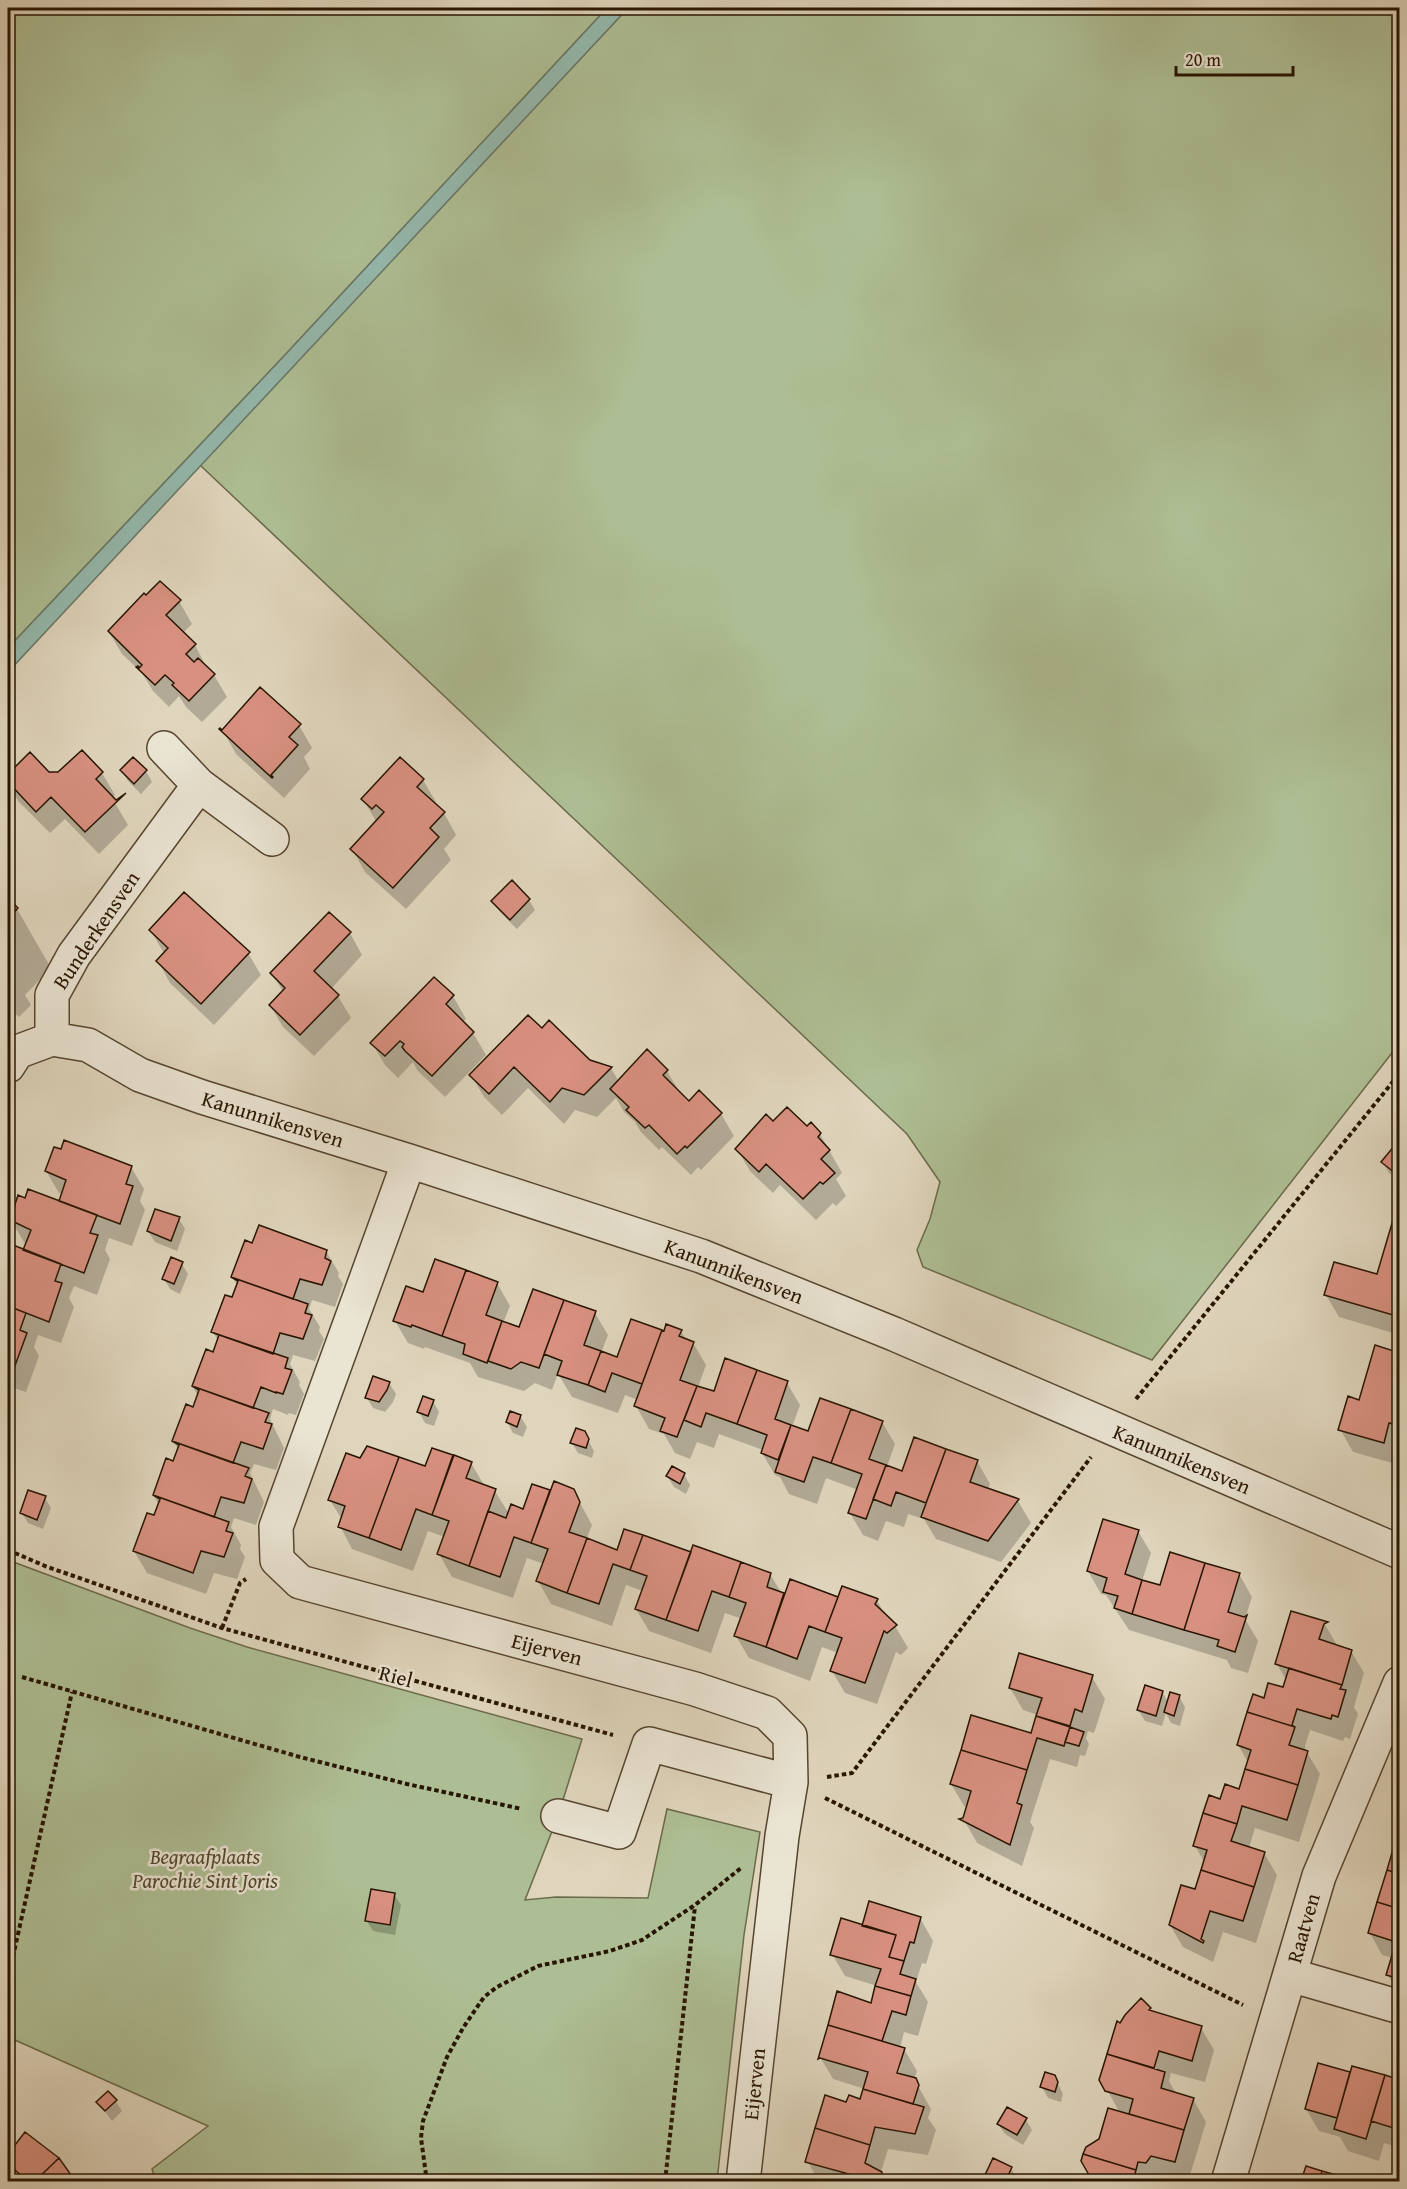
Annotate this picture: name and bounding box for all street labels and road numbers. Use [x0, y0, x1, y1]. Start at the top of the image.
street label: Bunderkensven [45, 865, 147, 995]
street label: Kanunnikensven [198, 1083, 348, 1155]
street label: Kanunnikensven [660, 1230, 808, 1312]
street label: Kanunnikensven [1108, 1416, 1256, 1502]
street label: Eijerven [508, 1625, 586, 1673]
street label: Riel [376, 1657, 416, 1695]
street label: Raatven [1278, 1889, 1328, 1966]
street label: Eijerven [735, 2046, 773, 2122]

